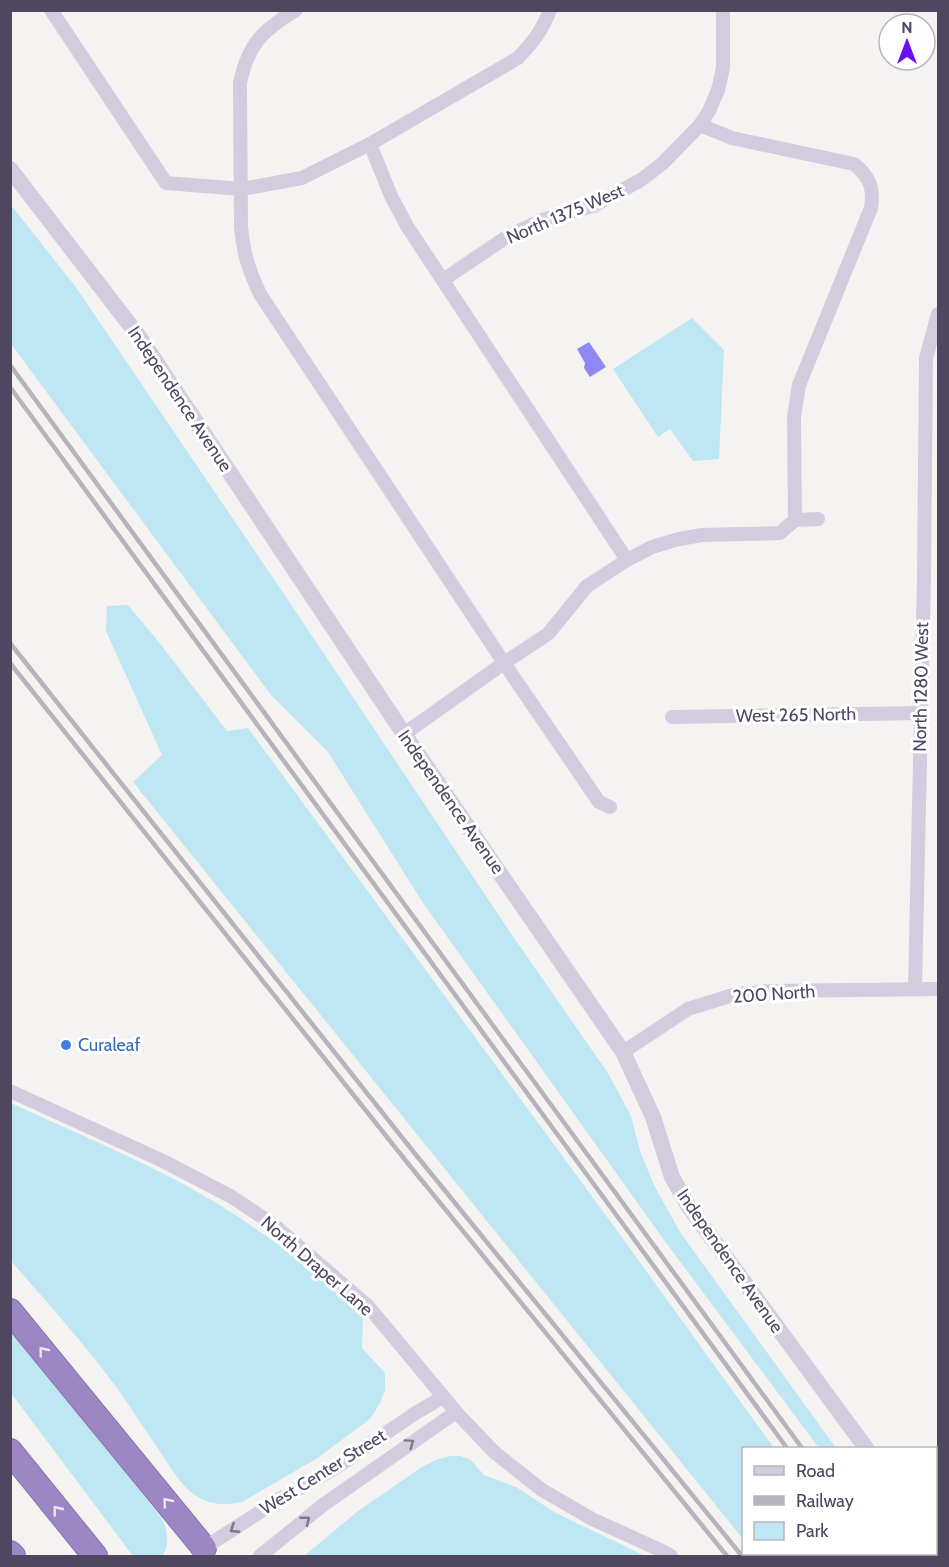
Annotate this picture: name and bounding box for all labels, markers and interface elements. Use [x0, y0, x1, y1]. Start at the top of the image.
north arrow [877, 12, 937, 72]
text: N [901, 18, 913, 37]
street label: North 1375 West [503, 179, 627, 249]
street label: Independence Avenue [123, 322, 237, 476]
street label: North 1280 West [909, 622, 933, 752]
street label: West 265 North [736, 703, 856, 727]
street label: Independence Avenue [393, 726, 509, 878]
street label: 200 North [732, 980, 816, 1008]
place label: Curaleaf [78, 1034, 140, 1056]
marker: Curaleaf [59, 1038, 73, 1052]
street label: Independence Avenue [672, 1185, 788, 1337]
street label: North Draper Lane [257, 1211, 377, 1321]
one-way arrow [40, 1347, 51, 1358]
street label: West Center Street [256, 1424, 390, 1520]
one-way arrow [404, 1439, 415, 1450]
legend [742, 1447, 937, 1555]
text: Road [796, 1460, 835, 1482]
text: Railway [796, 1490, 854, 1512]
one-way arrow [163, 1498, 174, 1509]
one-way arrow [54, 1506, 65, 1517]
one-way arrow [299, 1516, 310, 1527]
text: Park [796, 1520, 829, 1542]
one-way arrow [229, 1521, 240, 1532]

